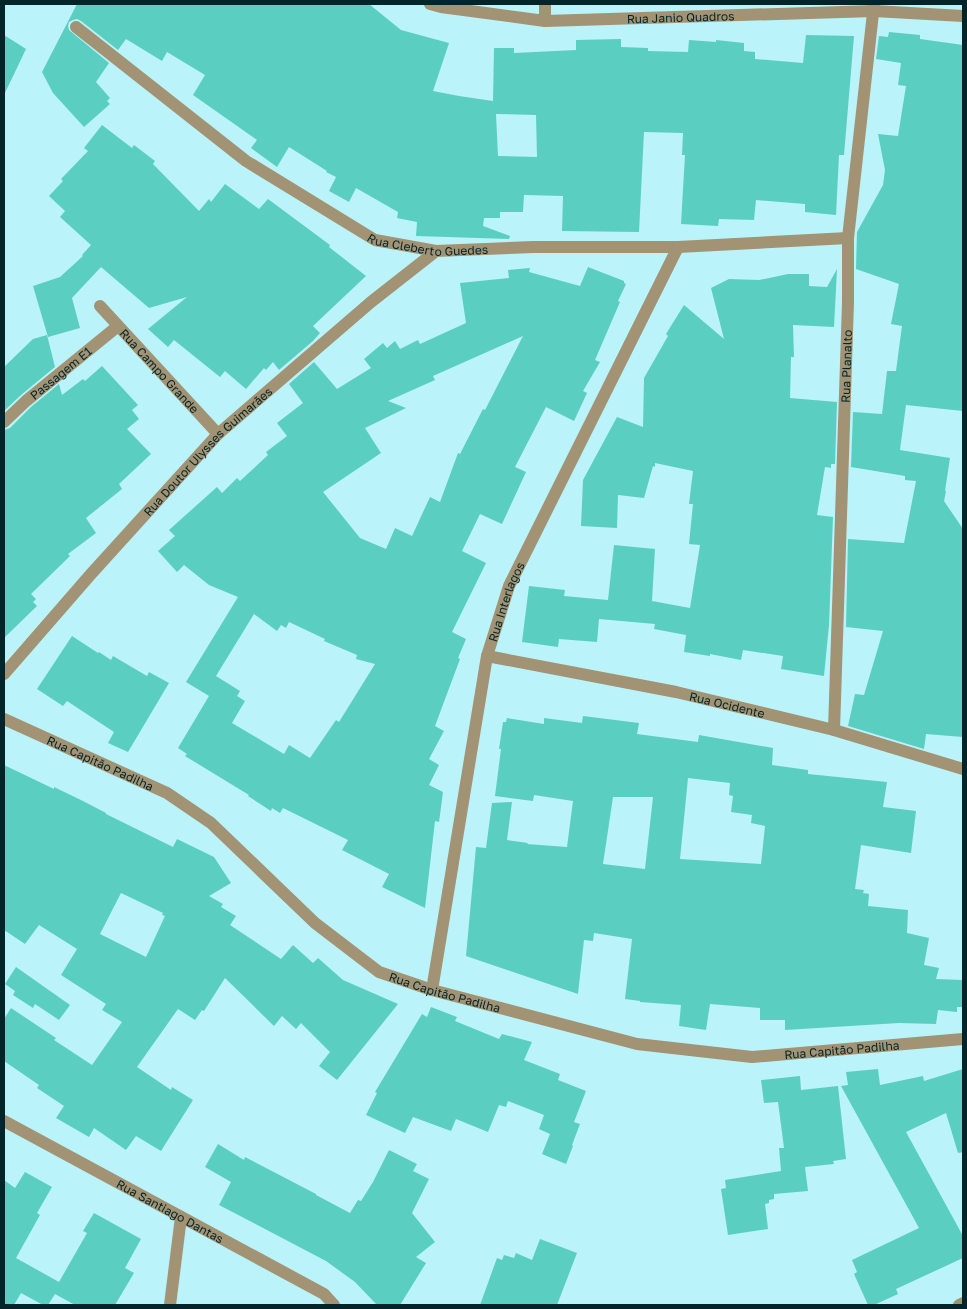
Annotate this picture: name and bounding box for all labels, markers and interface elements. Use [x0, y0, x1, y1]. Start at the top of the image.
street label: Rua Janio Quadros [627, 8, 735, 26]
street label: Rua Cleberto Guedes [365, 230, 488, 259]
street label: Rua Campo Grande [117, 325, 202, 416]
street label: Rua Planalto [837, 329, 855, 403]
street label: Passagem E1 [27, 343, 95, 402]
street label: Rua Doutor Ulysses Guimarães [140, 383, 275, 519]
street label: Rua Interlagos [484, 559, 527, 644]
street label: Rua Ocidente [688, 688, 766, 721]
street label: Rua Capitão Padilha [45, 732, 156, 794]
street label: Rua Capitão Padilha [387, 968, 502, 1015]
street label: Rua Capitão Padilha [784, 1037, 900, 1062]
street label: Rua Santiago Dantas [114, 1176, 226, 1246]

